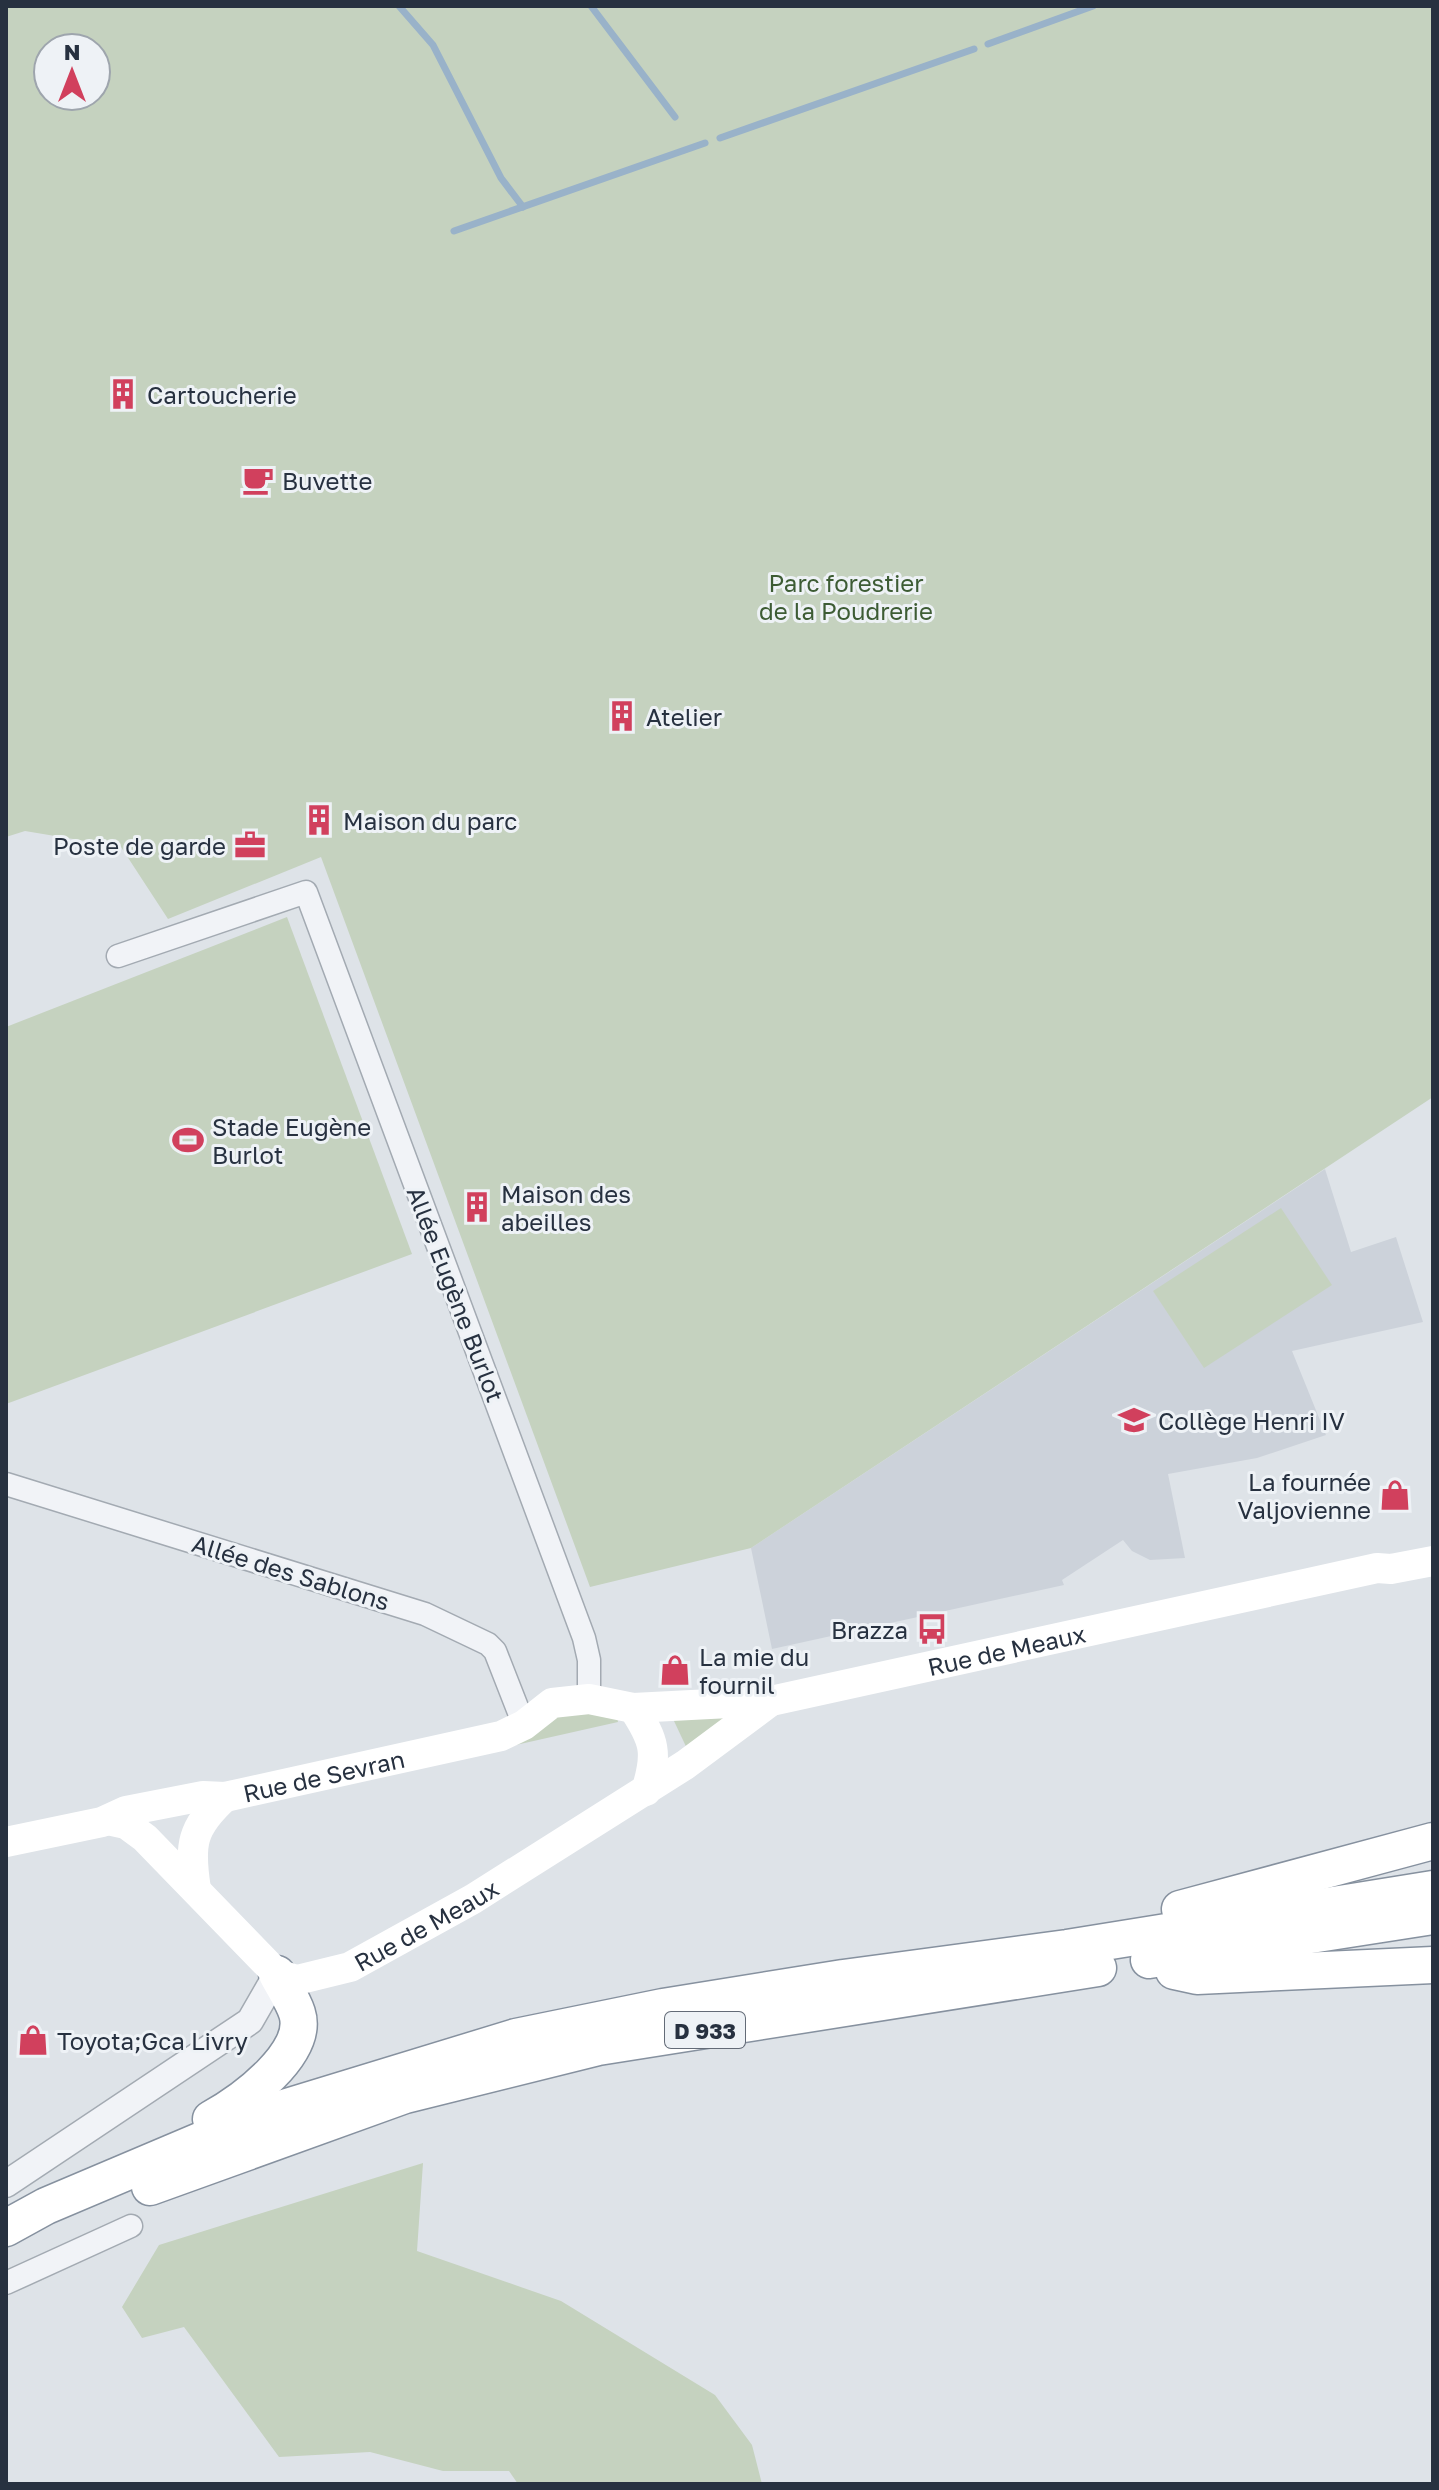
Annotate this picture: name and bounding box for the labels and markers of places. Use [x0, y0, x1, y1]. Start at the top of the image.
building icon: Cartoucherie [106, 377, 140, 411]
place label: Cartoucherie [147, 380, 297, 409]
cafe icon: Buvette [241, 463, 275, 497]
place label: Buvette [282, 466, 372, 495]
building icon: Atelier [605, 699, 639, 733]
place label: Atelier [646, 702, 722, 731]
building icon: Maison du parc [302, 803, 336, 837]
place label: Maison du parc [343, 806, 517, 835]
office icon: Poste de garde [233, 828, 267, 862]
place label: Poste de garde [53, 831, 226, 860]
place label: Stade Eugène Burlot [212, 1112, 371, 1169]
sports icon: Stade Eugène Burlot [171, 1123, 205, 1157]
place label: Maison des abeilles [501, 1179, 631, 1236]
building icon: Maison des abeilles [460, 1190, 494, 1224]
school or university icon: Collège Henri IV [1117, 1403, 1151, 1437]
place label: Collège Henri IV [1158, 1406, 1345, 1435]
place label: La fournée Valjovienne [1238, 1467, 1371, 1524]
shop icon: La fournée Valjovienne [1378, 1478, 1412, 1512]
bus stop icon: Brazza [915, 1612, 949, 1646]
place label: Brazza [831, 1615, 908, 1644]
place label: La mie du fournil [699, 1642, 809, 1699]
shop icon: La mie du fournil [658, 1653, 692, 1687]
shop icon: Toyota;Gca Livry [16, 2023, 50, 2057]
place label: Toyota;Gca Livry [57, 2026, 248, 2055]

